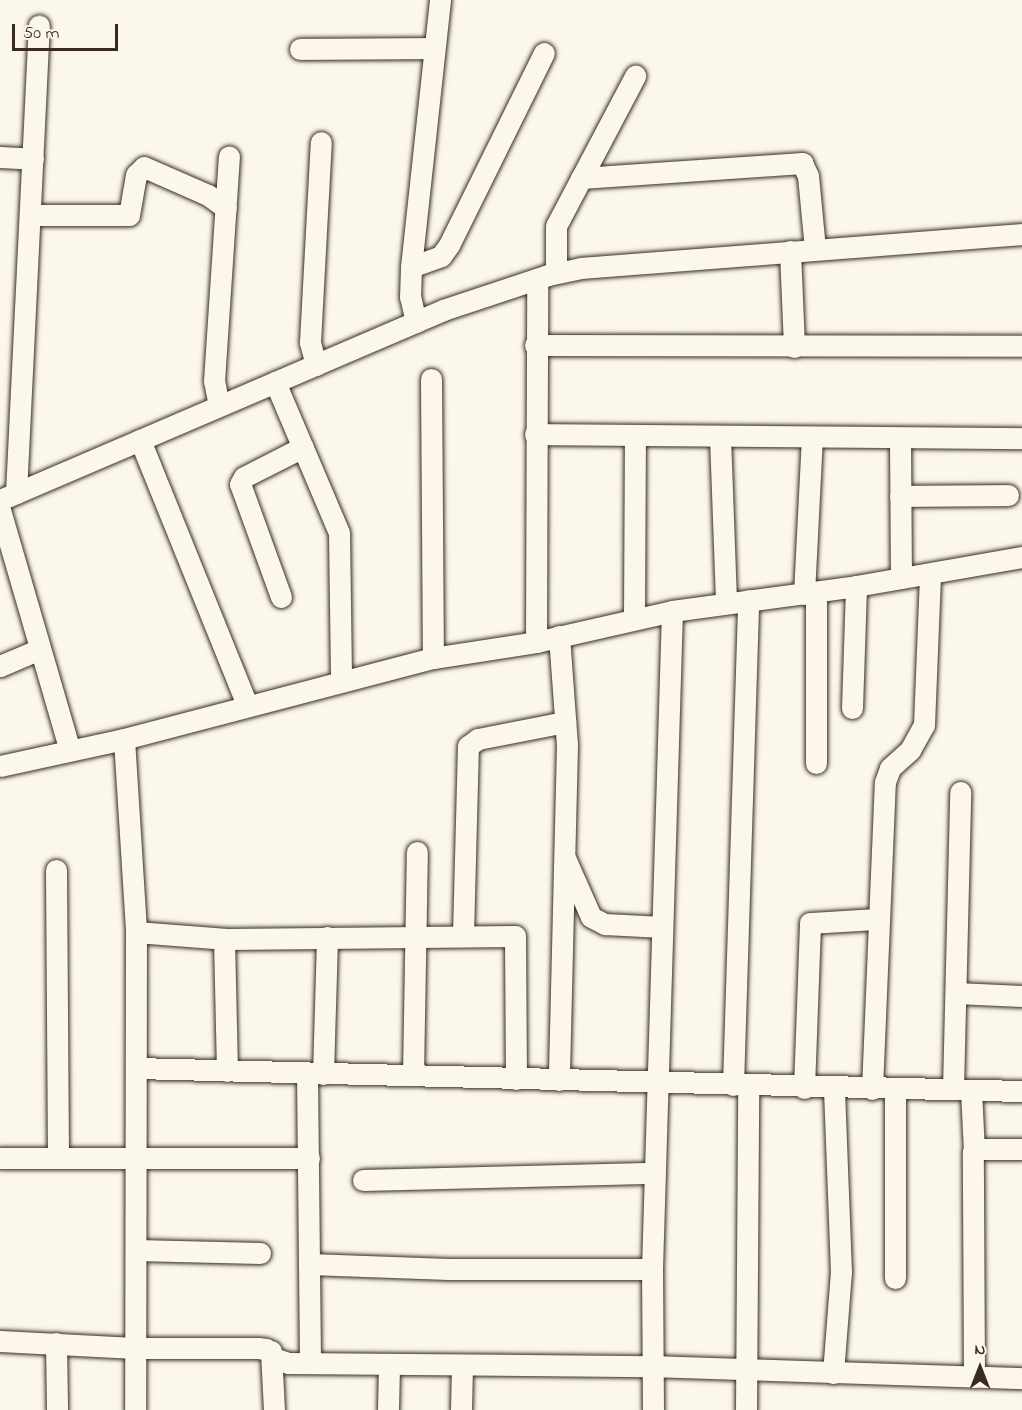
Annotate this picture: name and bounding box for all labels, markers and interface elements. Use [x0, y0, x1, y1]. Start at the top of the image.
scale bar [15, 12, 122, 50]
text: 50 m [23, 21, 60, 47]
north arrow [950, 1338, 1010, 1398]
text: N [975, 1338, 985, 1362]

